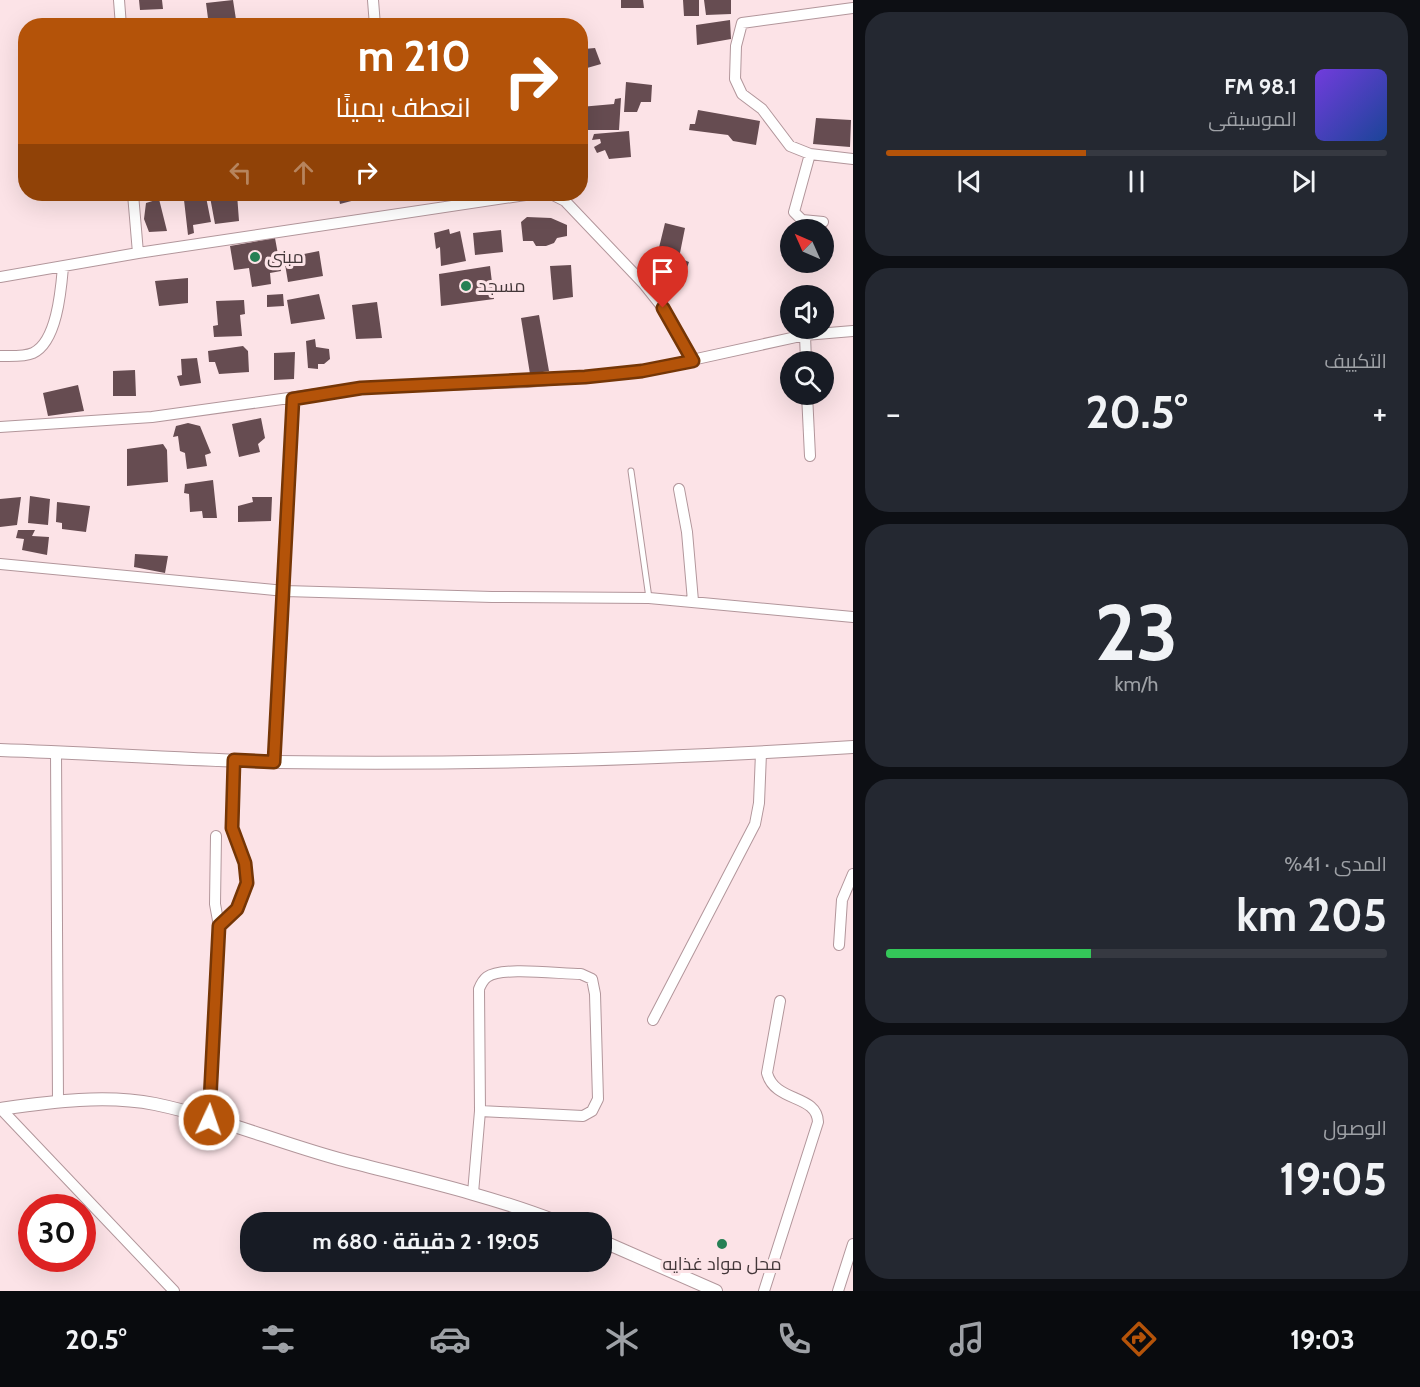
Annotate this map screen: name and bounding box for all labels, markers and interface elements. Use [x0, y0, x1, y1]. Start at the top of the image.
text: 210 m [358, 30, 471, 82]
icon: right [492, 42, 570, 120]
text: 98.1 FM [1224, 73, 1297, 100]
text: انعطف يمينًا [335, 91, 471, 124]
text: الموسيقى [1208, 107, 1297, 131]
icon: left [224, 156, 257, 189]
icon: ahead [287, 156, 320, 189]
icon: right [350, 156, 383, 189]
icon: previous [953, 165, 986, 198]
icon: pause [1120, 165, 1153, 198]
icon: next [1287, 165, 1320, 198]
north arrow [780, 219, 834, 273]
map controls [780, 219, 834, 405]
place label: مبنى [267, 246, 304, 268]
pin [637, 246, 688, 308]
marker: مبنى [248, 250, 262, 264]
icon: arrive [646, 255, 679, 288]
place label: مسجد [478, 275, 526, 297]
marker: مسجد [459, 279, 473, 293]
button: sound [780, 285, 834, 339]
text: التكييف [1324, 349, 1387, 373]
button: search [780, 351, 834, 405]
text: 20.5° [1085, 385, 1188, 439]
text: − [886, 393, 901, 433]
text: + [1372, 393, 1387, 433]
text: 23 [1095, 585, 1178, 680]
text: km/h [1115, 672, 1158, 696]
text: المدى · 41% [1284, 852, 1387, 876]
text: 205 km [1236, 888, 1387, 942]
position arrow [177, 1088, 241, 1152]
text: الوصول [1323, 1116, 1387, 1140]
text: 19:05 [1279, 1152, 1387, 1206]
speed limit sign: 30 [18, 1194, 96, 1272]
text: 19:05 · 2 دقيقة · 680 m [313, 1228, 539, 1255]
marker: محل مواد غذايه [715, 1237, 729, 1251]
place label: محل مواد غذايه [663, 1253, 781, 1275]
icon: filters [257, 1318, 299, 1360]
icon: car [429, 1318, 471, 1360]
icon: climate [601, 1318, 643, 1360]
icon: phone [773, 1318, 815, 1360]
icon: music [946, 1318, 988, 1360]
icon: directions [1118, 1318, 1160, 1360]
text: 20.5° [65, 1323, 127, 1356]
text: 19:03 [1290, 1323, 1355, 1356]

